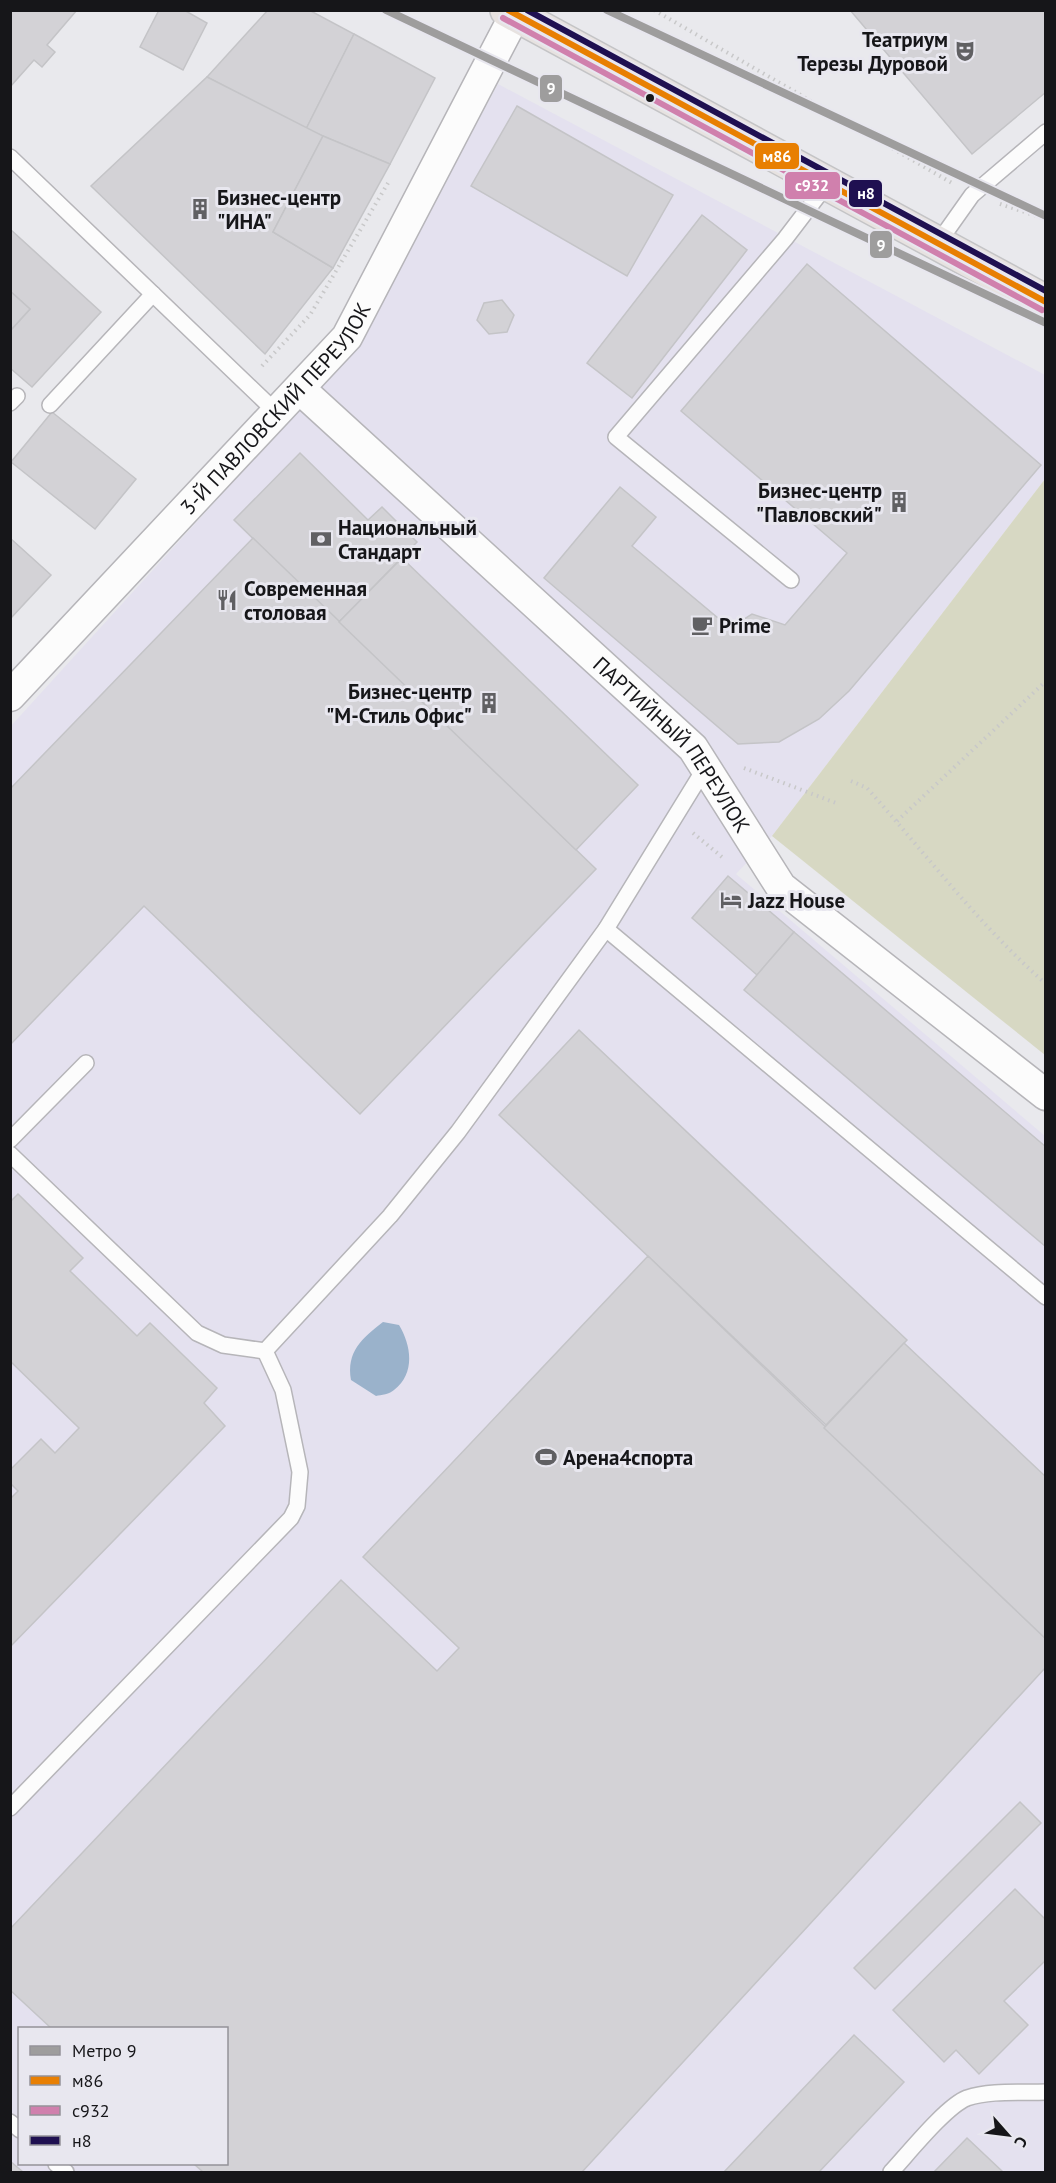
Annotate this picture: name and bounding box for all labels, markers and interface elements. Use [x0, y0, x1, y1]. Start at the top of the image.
place label: Театриум Терезы Дуровой [797, 26, 948, 77]
theatre icon: Театриум Терезы Дуровой [953, 39, 977, 63]
line badge: 9 [539, 74, 563, 103]
text: 9 [546, 78, 556, 98]
unlabelled marker [644, 92, 656, 104]
line badge: м86 [754, 142, 800, 170]
text: м86 [763, 146, 791, 166]
line badge: с932 [784, 171, 841, 200]
text: с932 [795, 175, 829, 195]
line badge: н8 [848, 179, 883, 208]
text: н8 [857, 183, 875, 203]
place label: Бизнес-центр "ИНА" [217, 184, 341, 235]
building icon: Бизнес-центр "ИНА" [188, 197, 212, 221]
line badge: 9 [869, 230, 893, 259]
text: 9 [876, 235, 886, 255]
street label: 3-Й ПАВЛОВСКИЙ ПЕРЕУЛОК [174, 297, 376, 520]
place label: Бизнес-центр "Павловский" [756, 477, 882, 528]
building icon: Бизнес-центр "Павловский" [887, 490, 911, 514]
place label: Национальный Стандарт [338, 514, 477, 565]
bank icon: Национальный Стандарт [309, 527, 333, 551]
place label: Современная столовая [244, 575, 367, 626]
restaurant icon: Современная столовая [215, 588, 239, 612]
place label: Prime [719, 612, 771, 639]
cafe icon: Prime [690, 613, 714, 637]
street label: ПАРТИЙНЫЙ ПЕРЕУЛОК [588, 650, 757, 838]
place label: Бизнес-центр "М-Стиль Офис" [326, 678, 472, 729]
building icon: Бизнес-центр "М-Стиль Офис" [477, 691, 501, 715]
place label: Jazz House [747, 887, 845, 914]
hotel icon: Jazz House [719, 888, 743, 912]
place label: Арена4спорта [563, 1444, 693, 1471]
sports icon: Арена4спорта [534, 1445, 558, 1469]
legend [18, 2027, 228, 2165]
text: Метро 9 [72, 2039, 137, 2062]
text: м86 [72, 2069, 103, 2092]
text: с932 [72, 2099, 110, 2122]
north arrow [978, 2105, 1038, 2165]
text: н8 [72, 2129, 92, 2152]
text: С [1010, 2133, 1032, 2151]

